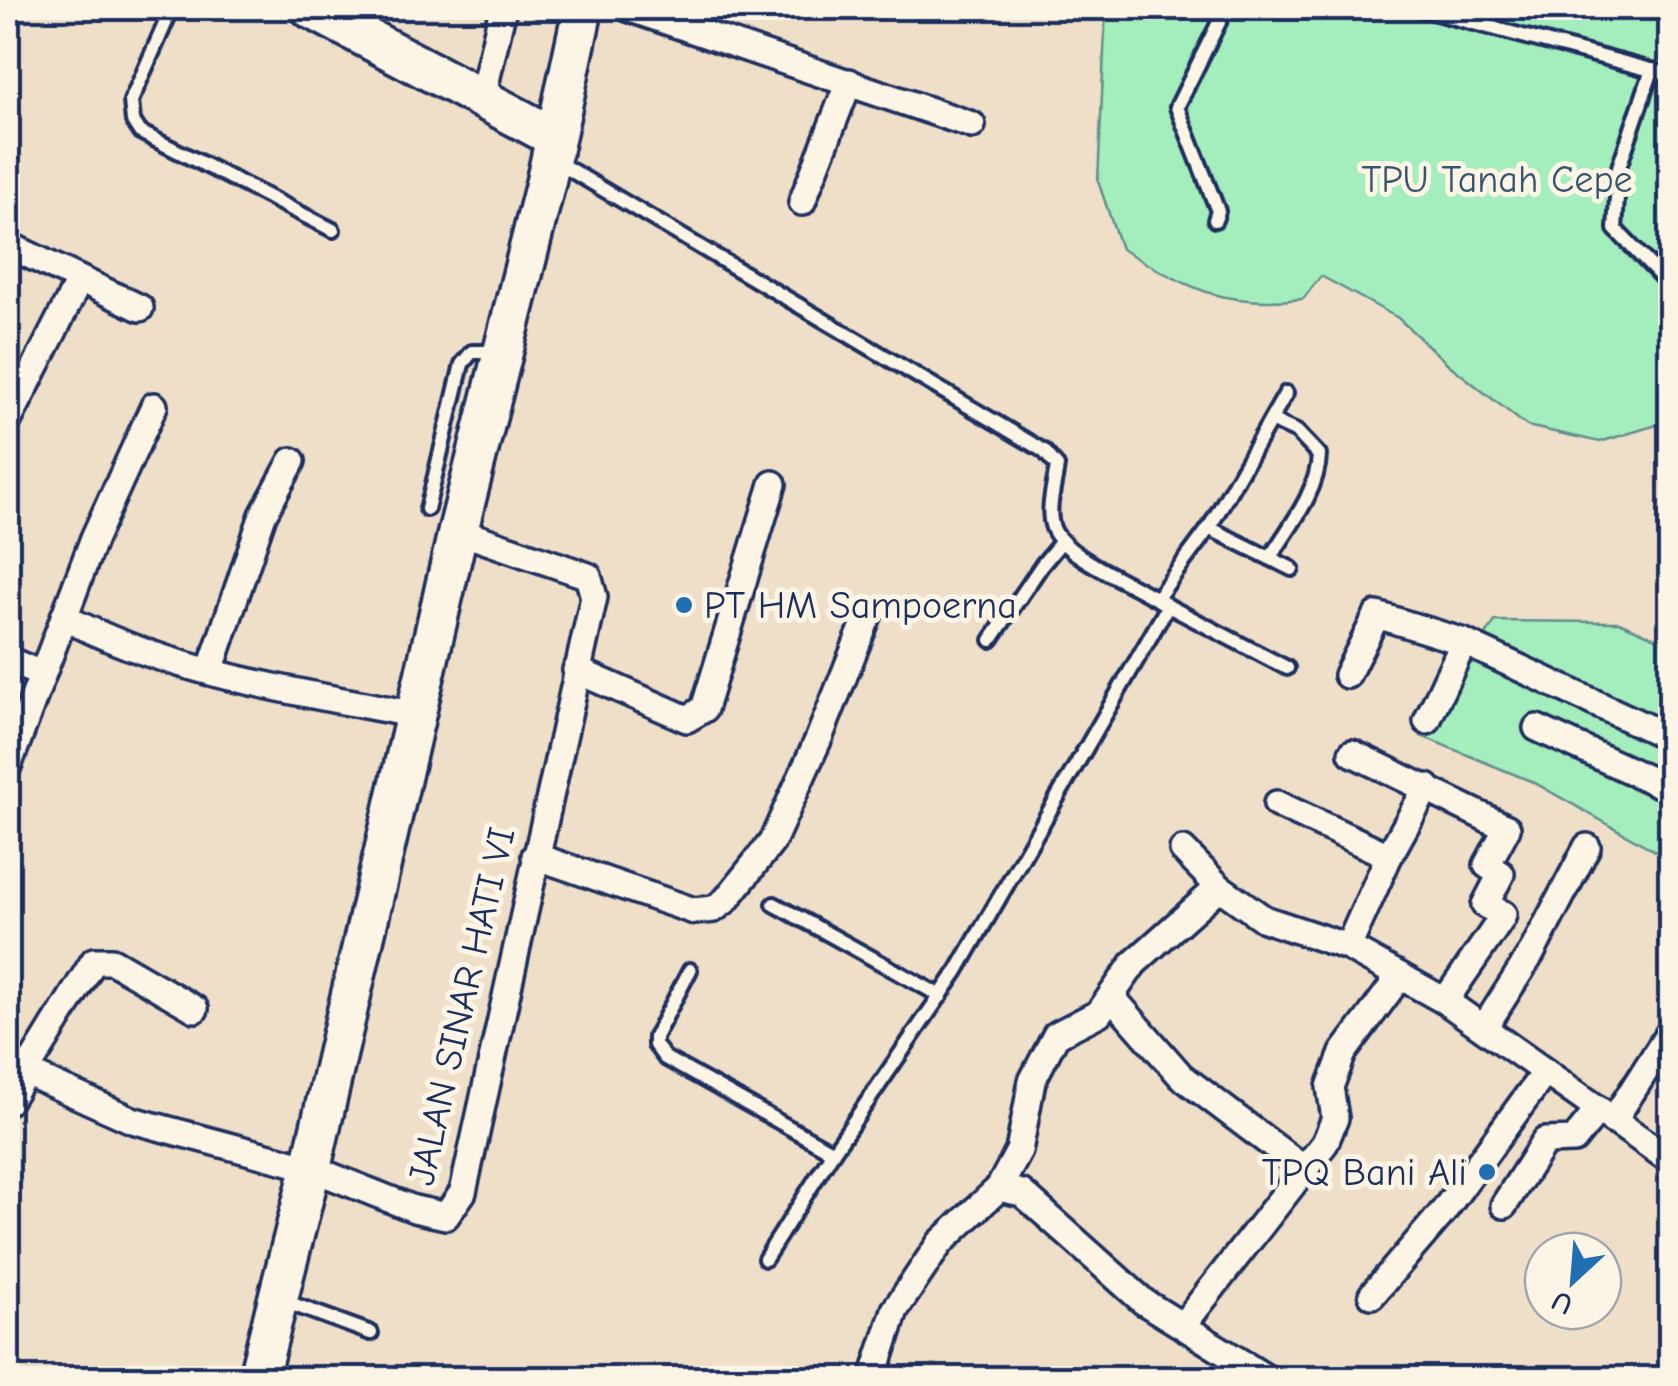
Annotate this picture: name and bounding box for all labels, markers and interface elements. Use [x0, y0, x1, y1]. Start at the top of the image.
park label: TPU Tanah Cepe [1361, 158, 1633, 202]
place label: PT HM Sampoerna [704, 584, 1017, 628]
marker: PT HM Sampoerna [673, 594, 695, 616]
street label: JALAN SINAR HATI VI [399, 823, 525, 1189]
place label: TPQ Bani Ali [1262, 1151, 1467, 1195]
marker: TPQ Bani Ali [1476, 1161, 1498, 1183]
north arrow [1523, 1231, 1623, 1331]
text: U [1547, 1284, 1578, 1321]

